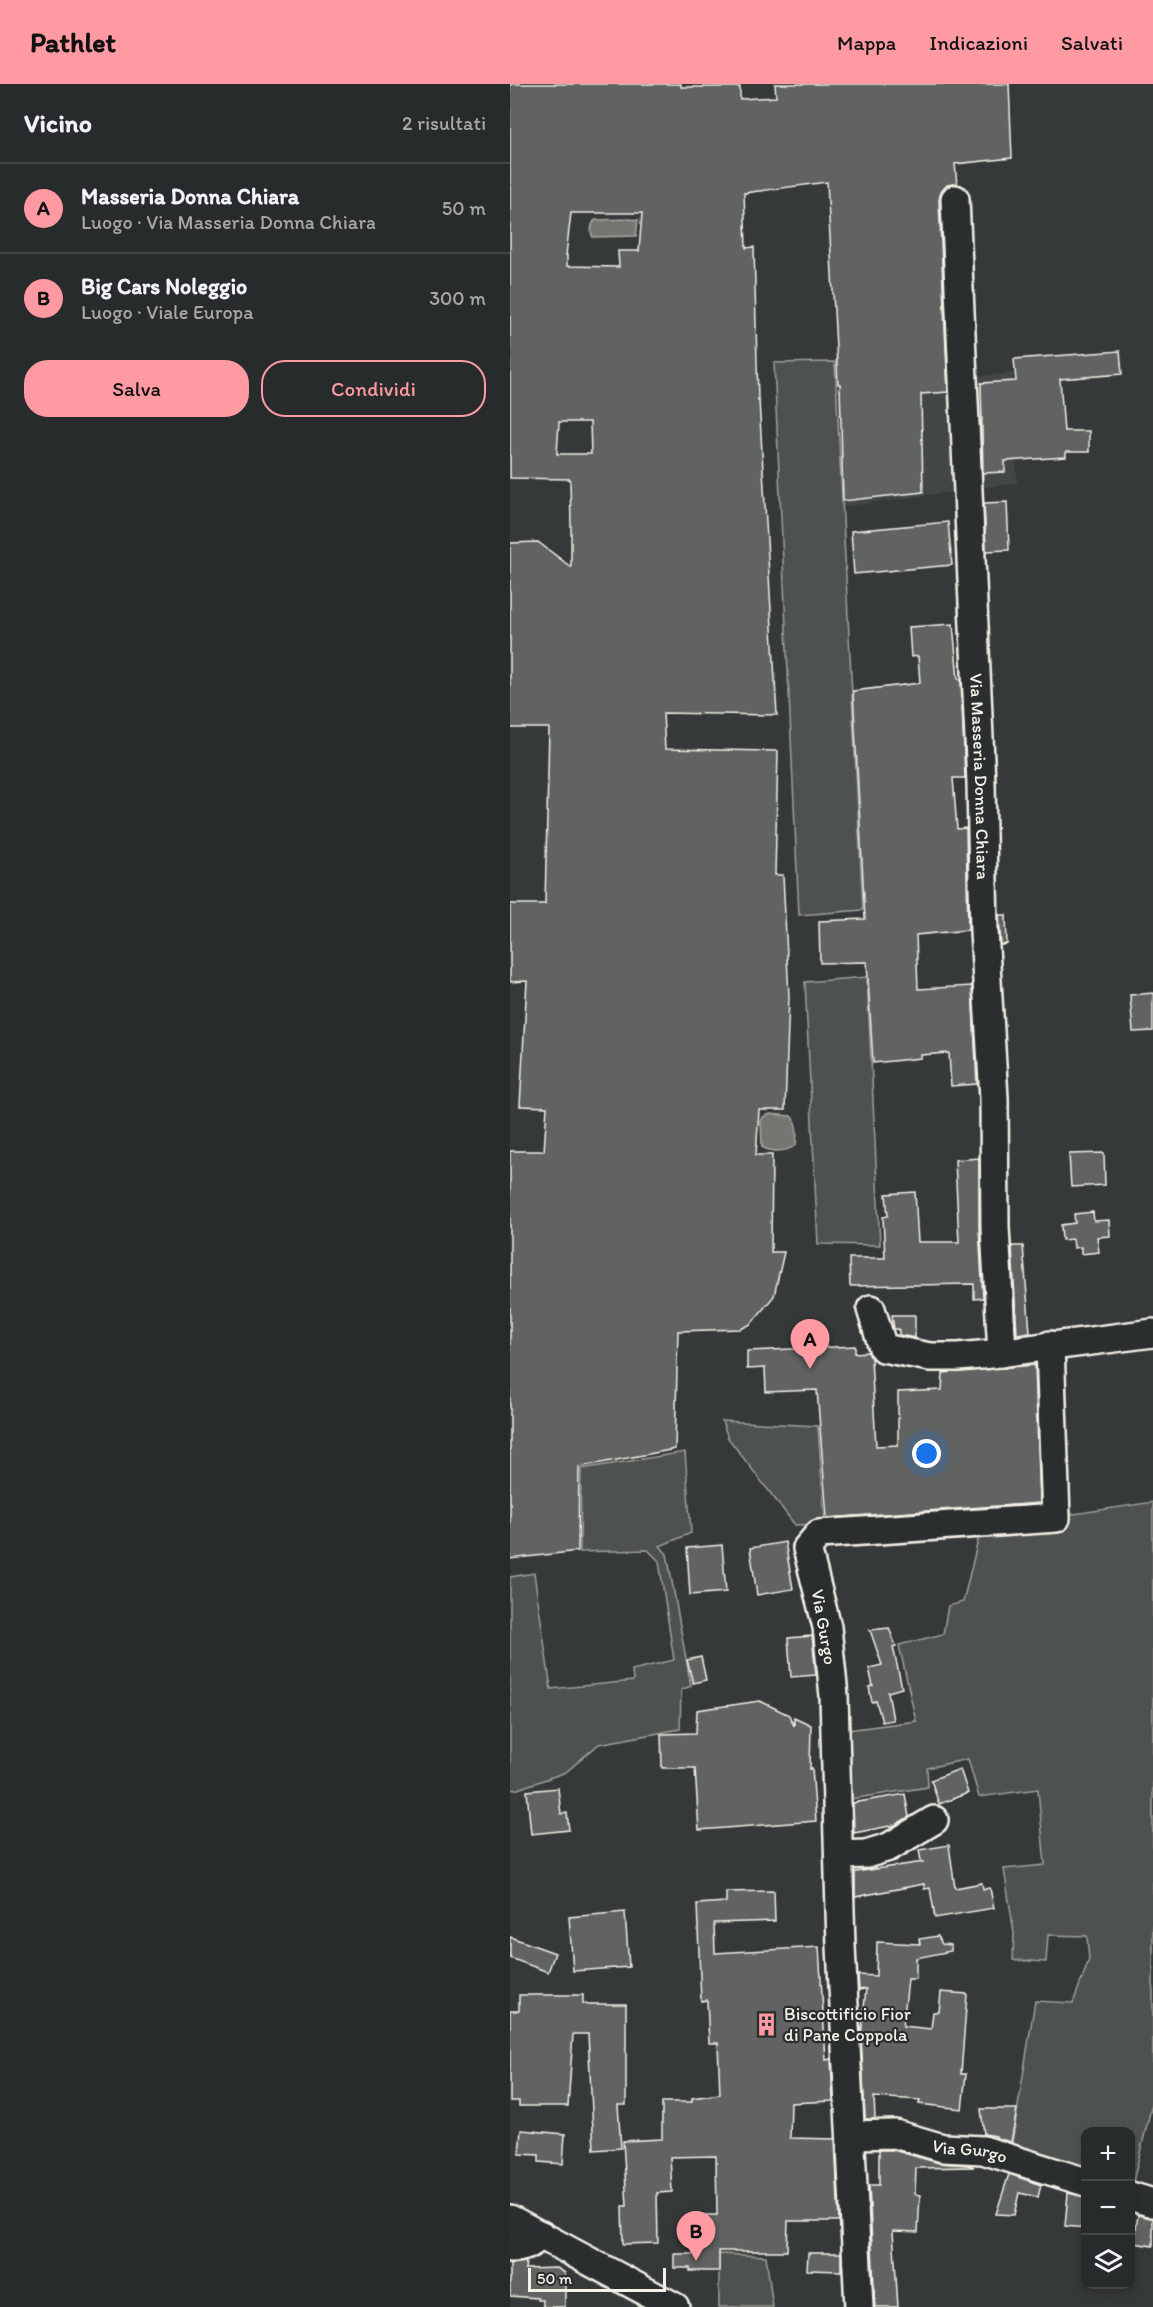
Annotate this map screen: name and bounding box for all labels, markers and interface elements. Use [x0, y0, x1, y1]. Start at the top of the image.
text: Pathlet [30, 25, 116, 59]
text: Mappa [837, 30, 896, 55]
text: Indicazioni [929, 30, 1028, 55]
text: Salvati [1061, 30, 1123, 55]
text: Vicino [24, 107, 92, 139]
text: 2 risultati [402, 111, 486, 135]
text: Masseria Donna Chiara [81, 183, 299, 210]
text: A [37, 196, 50, 220]
text: 50 m [442, 196, 486, 220]
text: Luogo · Via Masseria Donna Chiara [81, 210, 376, 234]
text: Big Cars Noleggio [81, 273, 247, 300]
text: B [37, 286, 50, 310]
text: 300 m [429, 286, 486, 310]
text: Luogo · Viale Europa [81, 300, 254, 324]
button: Salva [24, 360, 249, 417]
button: Condividi [261, 360, 486, 417]
street label: Via Masseria Donna Chiara [965, 673, 994, 880]
pin: A [790, 1320, 830, 1369]
your location [912, 1439, 941, 1468]
street label: Via Gurgo [807, 1588, 841, 1666]
place label: Biscottificio Fior di Pane Coppola [784, 2003, 912, 2046]
building icon: Biscottificio Fior di Pane Coppola [753, 2011, 779, 2037]
map controls [1081, 2127, 1135, 2289]
button: + [1081, 2127, 1135, 2181]
street label: Via Gurgo [929, 2134, 1010, 2168]
button: − [1081, 2181, 1135, 2235]
pin: B [676, 2212, 716, 2261]
button: layers [1081, 2235, 1135, 2289]
scale bar [528, 2265, 666, 2292]
text: 50 m [537, 2269, 572, 2288]

